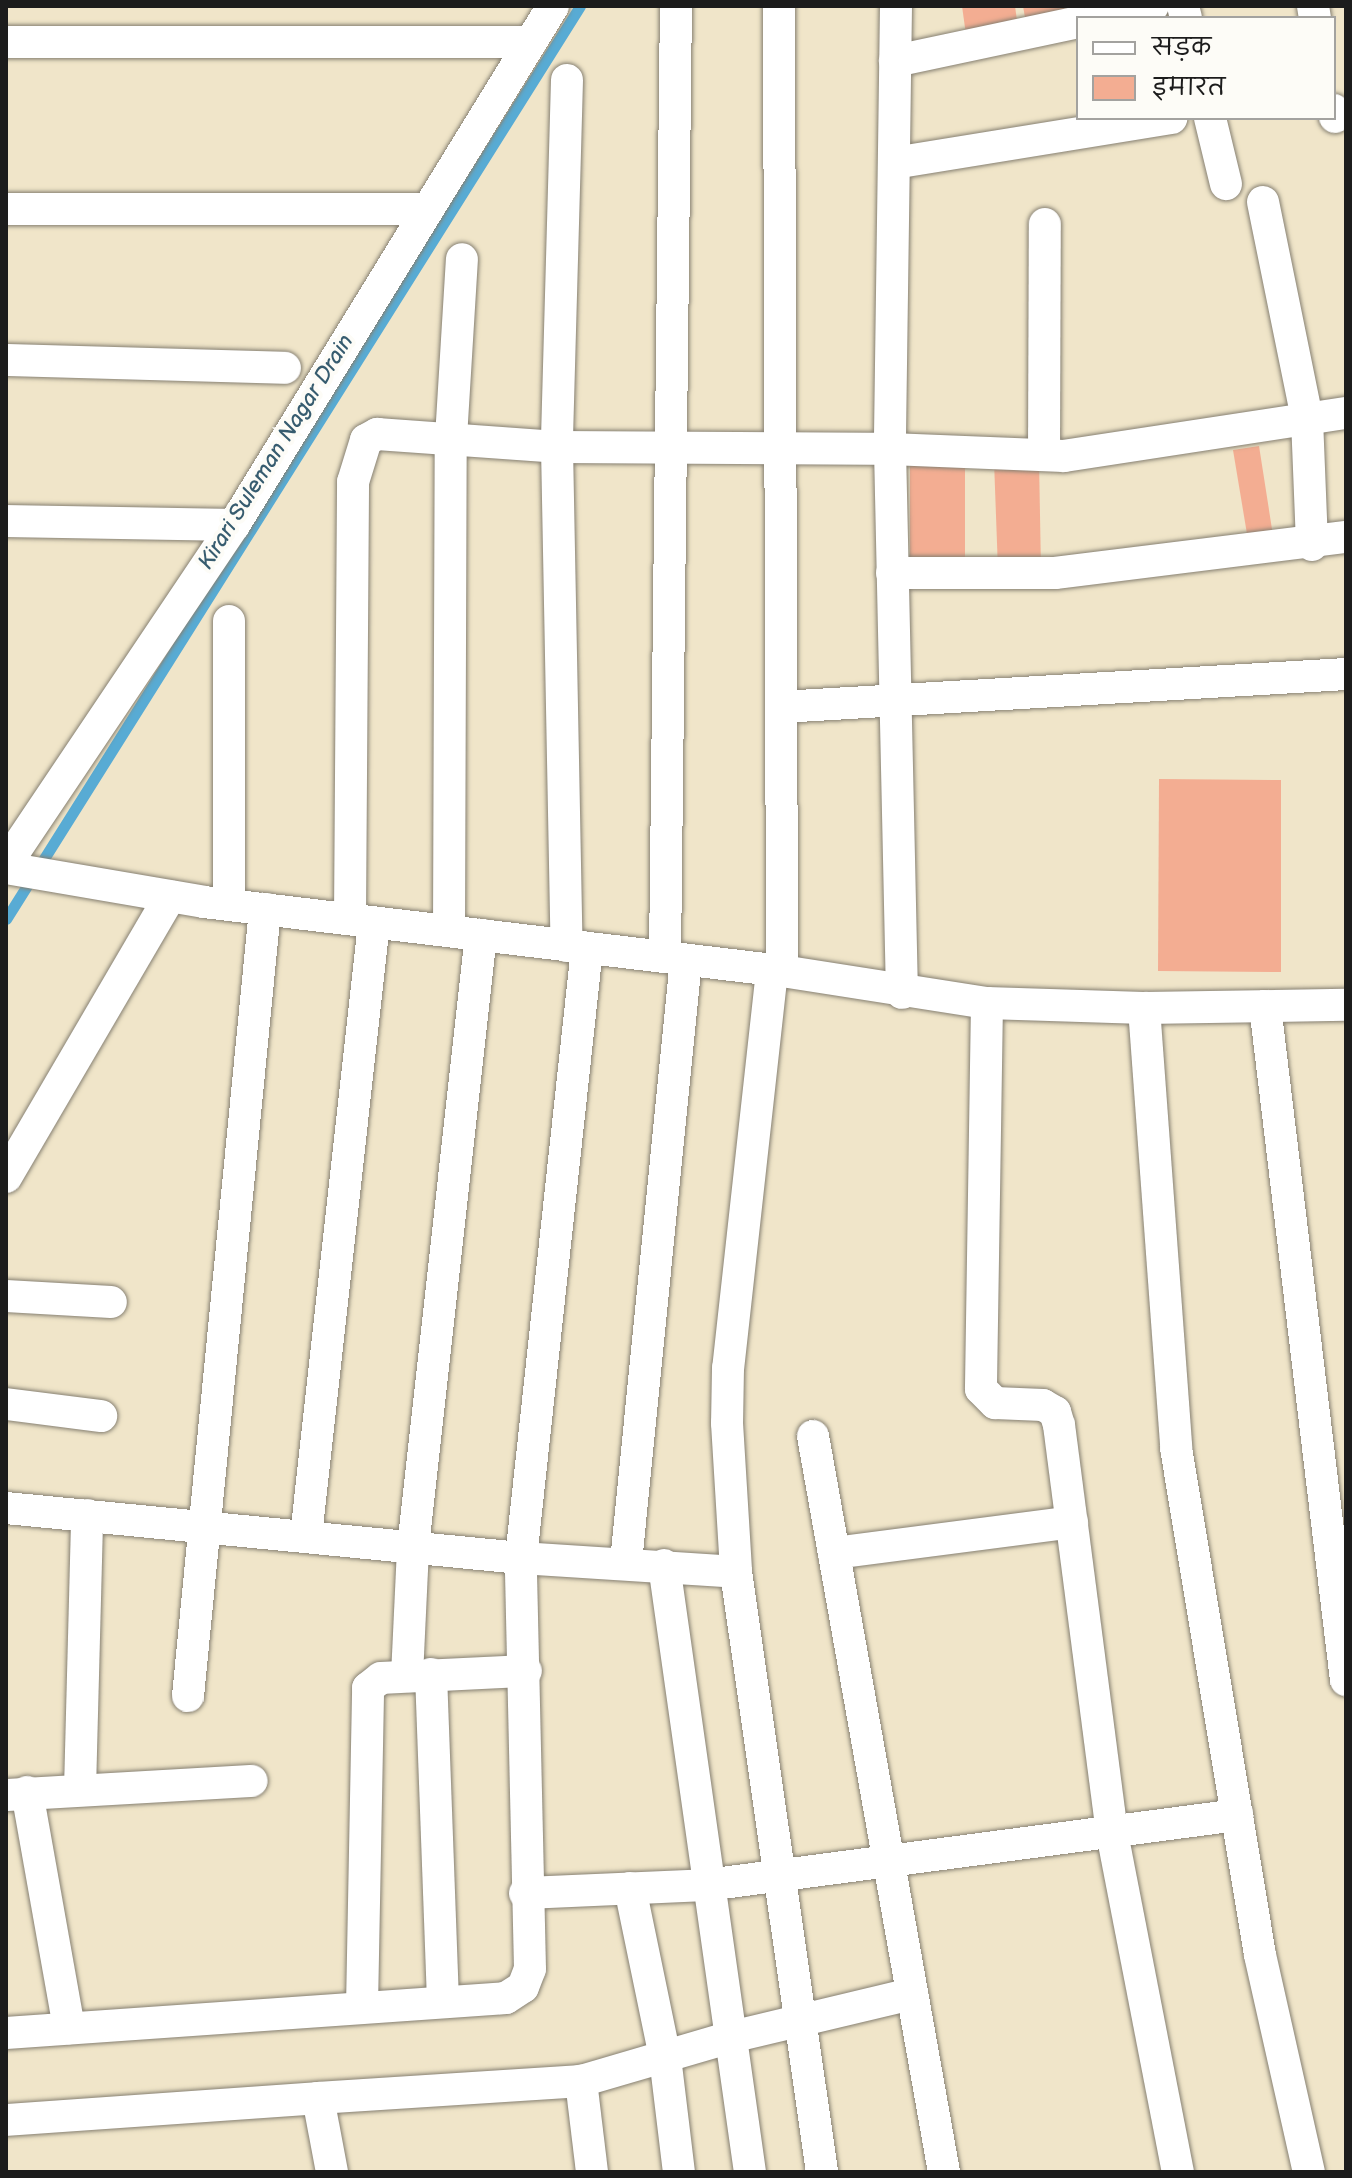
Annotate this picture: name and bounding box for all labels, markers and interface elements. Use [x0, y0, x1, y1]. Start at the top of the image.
legend [1076, 16, 1336, 120]
text: सड़क [1152, 33, 1211, 62]
text: इमारत [1152, 73, 1225, 102]
water label: Kirari Suleman Nagar Drain [193, 330, 359, 574]

